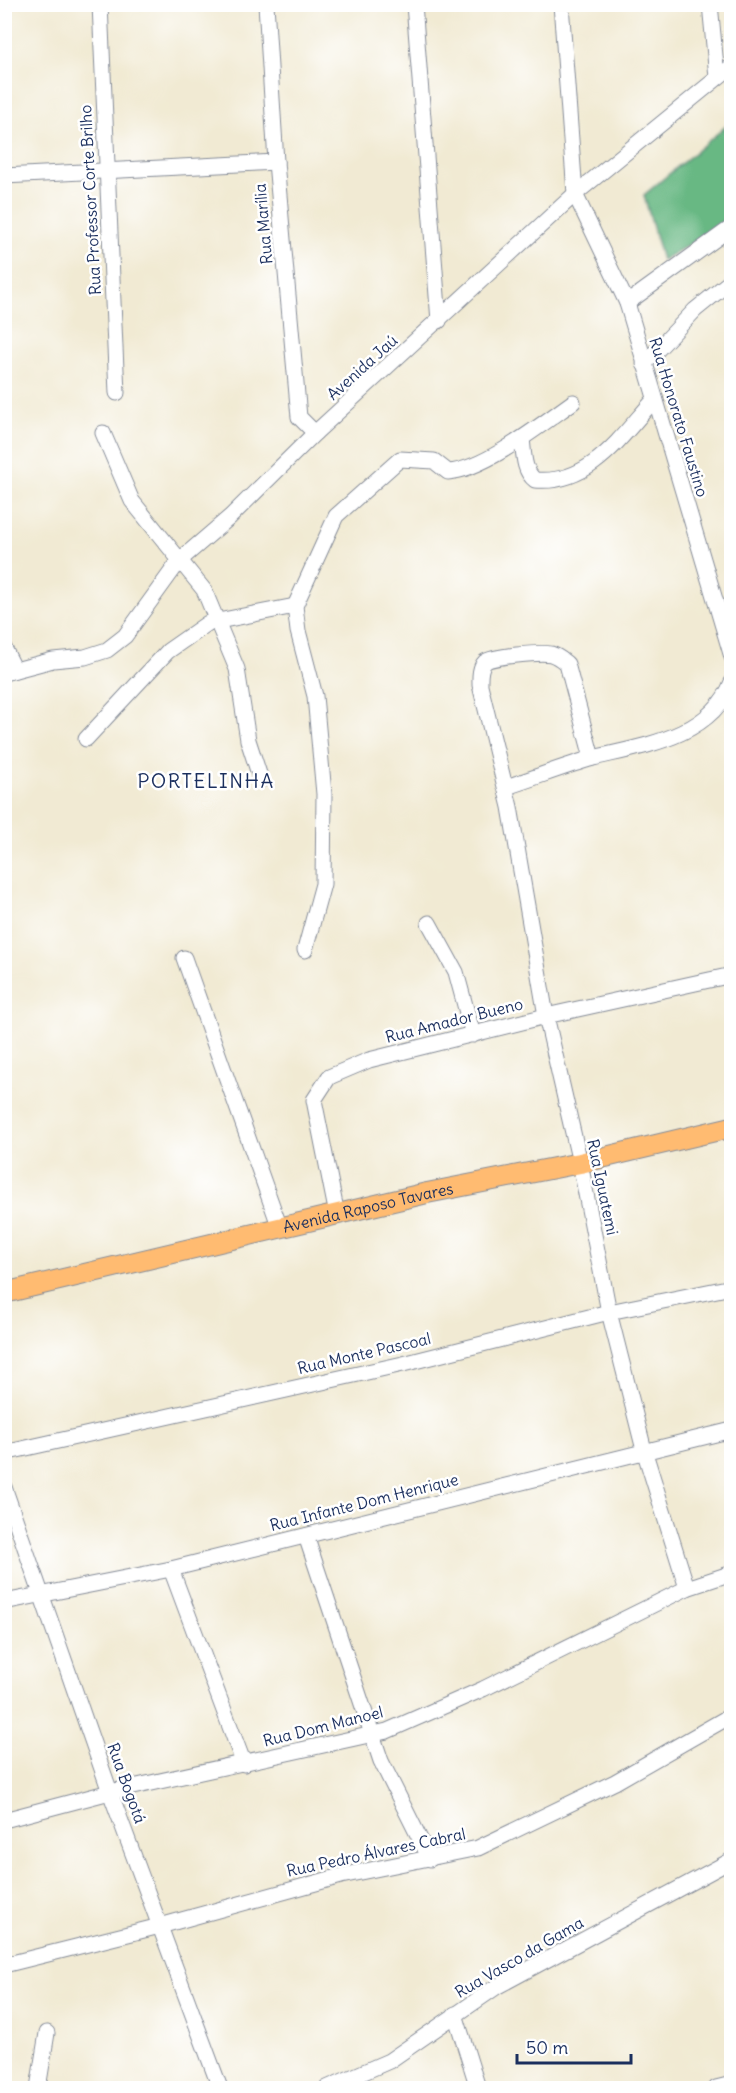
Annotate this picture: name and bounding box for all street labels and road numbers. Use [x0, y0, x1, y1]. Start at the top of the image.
street label: Rua Professor Corte Brilho [75, 104, 105, 296]
street label: Rua Marília [250, 183, 276, 265]
street label: Avenida Jaú [323, 330, 401, 404]
street label: Rua Honorato Faustino [645, 335, 713, 499]
street label: Rua Amador Bueno [383, 993, 525, 1047]
street label: Rua Iguatemi [583, 1137, 623, 1237]
street label: Avenida Raposo Tavares [281, 1178, 455, 1237]
street label: Rua Monte Pascoal [295, 1328, 433, 1378]
street label: Rua Infante Dom Henrique [268, 1469, 460, 1535]
street label: Rua Dom Manoel [261, 1701, 385, 1751]
street label: Rua Bogotá [103, 1740, 151, 1826]
street label: Rua Pedro Álvares Cabral [285, 1823, 467, 1881]
street label: Rua Vasco da Gama [451, 1912, 587, 2002]

